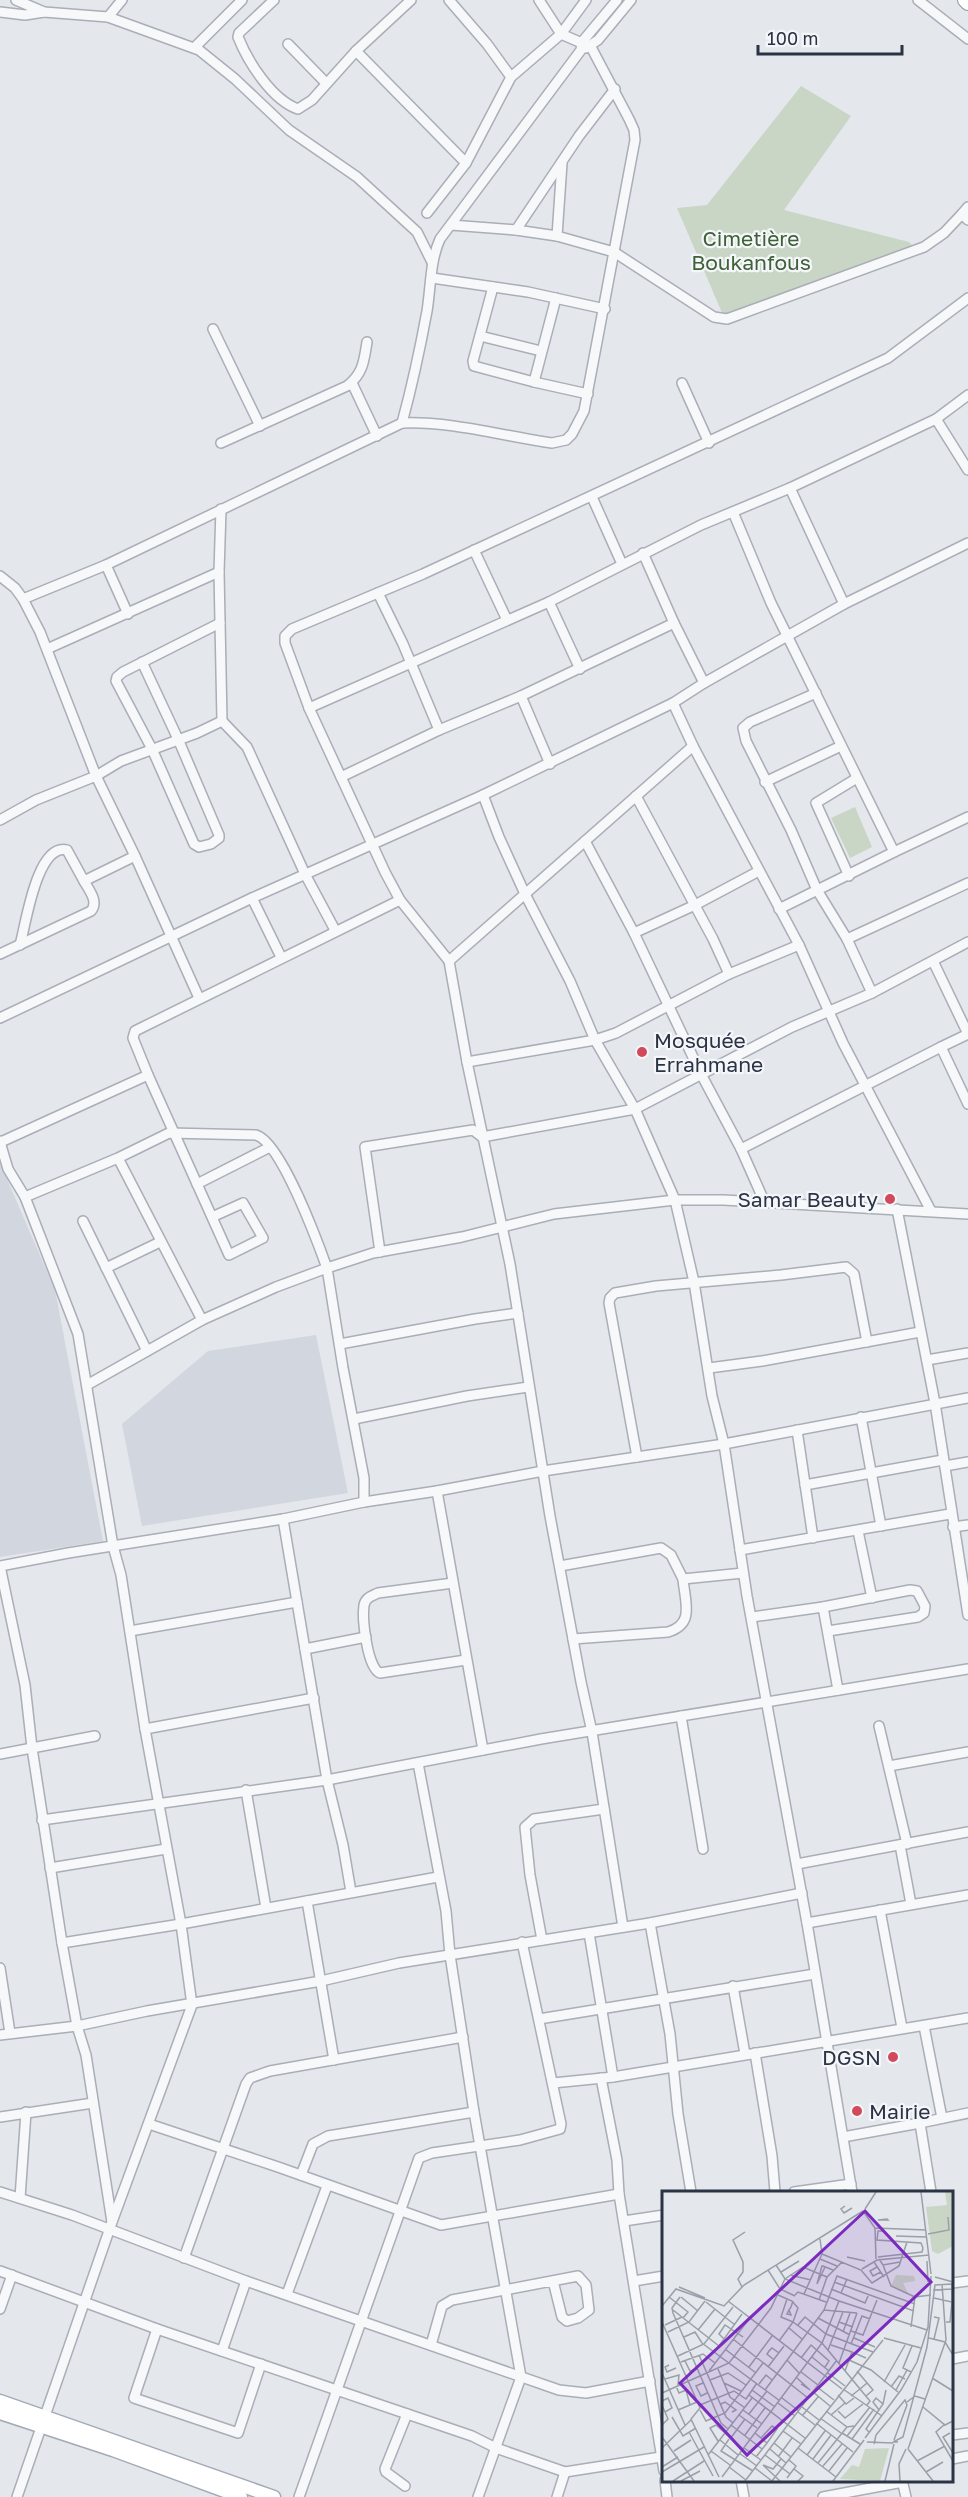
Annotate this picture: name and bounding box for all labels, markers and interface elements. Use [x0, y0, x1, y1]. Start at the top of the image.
scale bar [758, 18, 902, 56]
text: 100 m [767, 27, 818, 49]
park label: Cimetière Boukanfous [691, 225, 811, 275]
place label: Mosquée Errahmane [654, 1027, 763, 1077]
marker: Mosquée Errahmane [635, 1045, 649, 1059]
place label: Samar Beauty [737, 1186, 878, 1212]
marker: Samar Beauty [883, 1192, 897, 1206]
place label: DGSN [822, 2044, 881, 2070]
marker: DGSN [886, 2050, 900, 2064]
place label: Mairie [869, 2098, 931, 2124]
marker: Mairie [850, 2104, 864, 2118]
inset map [662, 2191, 953, 2482]

